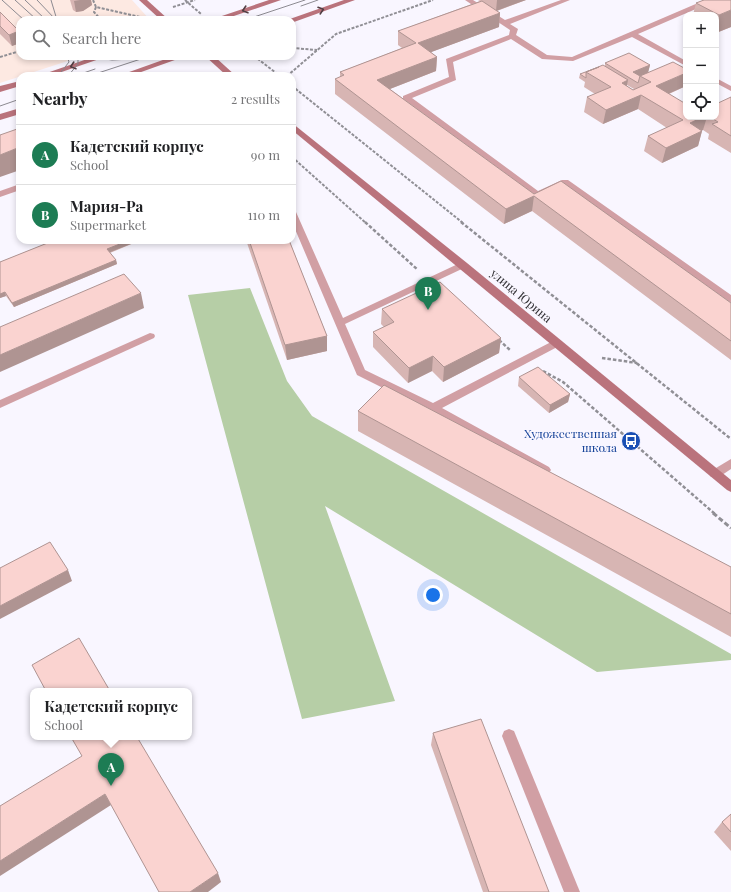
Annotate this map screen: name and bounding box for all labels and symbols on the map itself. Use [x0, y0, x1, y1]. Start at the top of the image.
one-way arrow [242, 5, 249, 14]
one-way arrow [317, 6, 324, 15]
one-way arrow [69, 61, 76, 70]
street label: улица Юрина [487, 264, 556, 326]
pin: B [415, 277, 441, 310]
place label: Художественная школа [524, 425, 618, 455]
bus stop icon: Художественная школа [620, 430, 642, 452]
your location [423, 585, 443, 605]
pin: A [98, 753, 124, 786]

